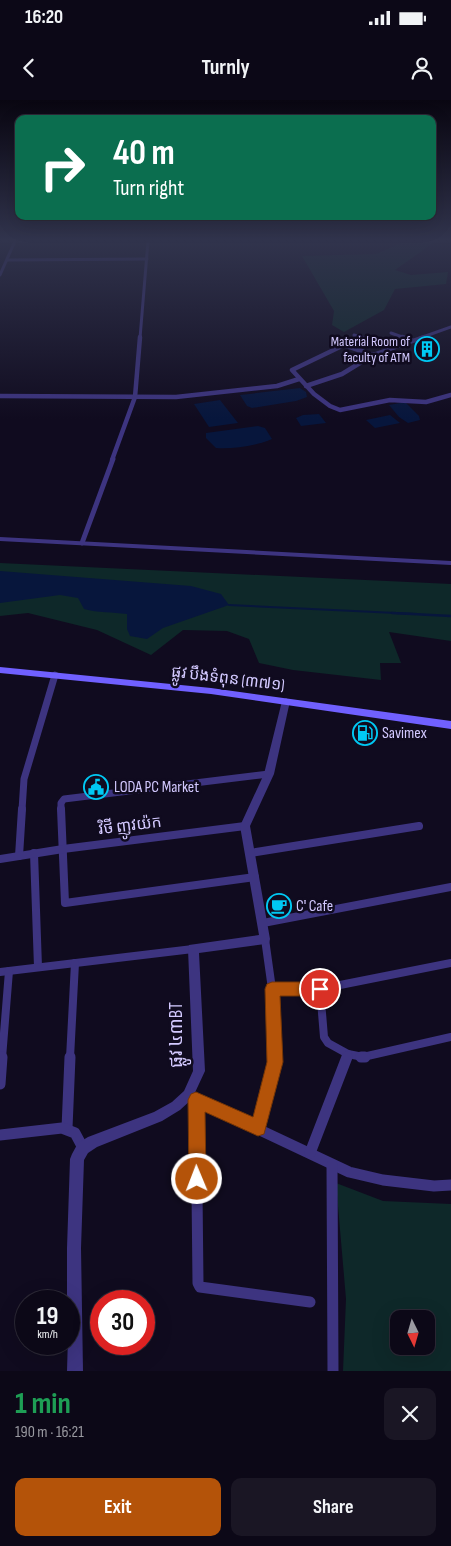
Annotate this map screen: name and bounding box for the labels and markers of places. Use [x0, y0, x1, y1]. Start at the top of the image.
place label: Material Room of faculty of ATM [331, 333, 411, 366]
building icon: Material Room of faculty of ATM [414, 336, 440, 362]
fuel station icon: Savimex [352, 720, 378, 746]
place label: Savimex [382, 724, 427, 743]
public building icon: LODA PC Market [83, 774, 109, 800]
place label: LODA PC Market [114, 778, 199, 797]
cafe icon: C' Cafe [266, 893, 292, 919]
place label: C' Cafe [296, 897, 333, 916]
pin [299, 968, 341, 1010]

